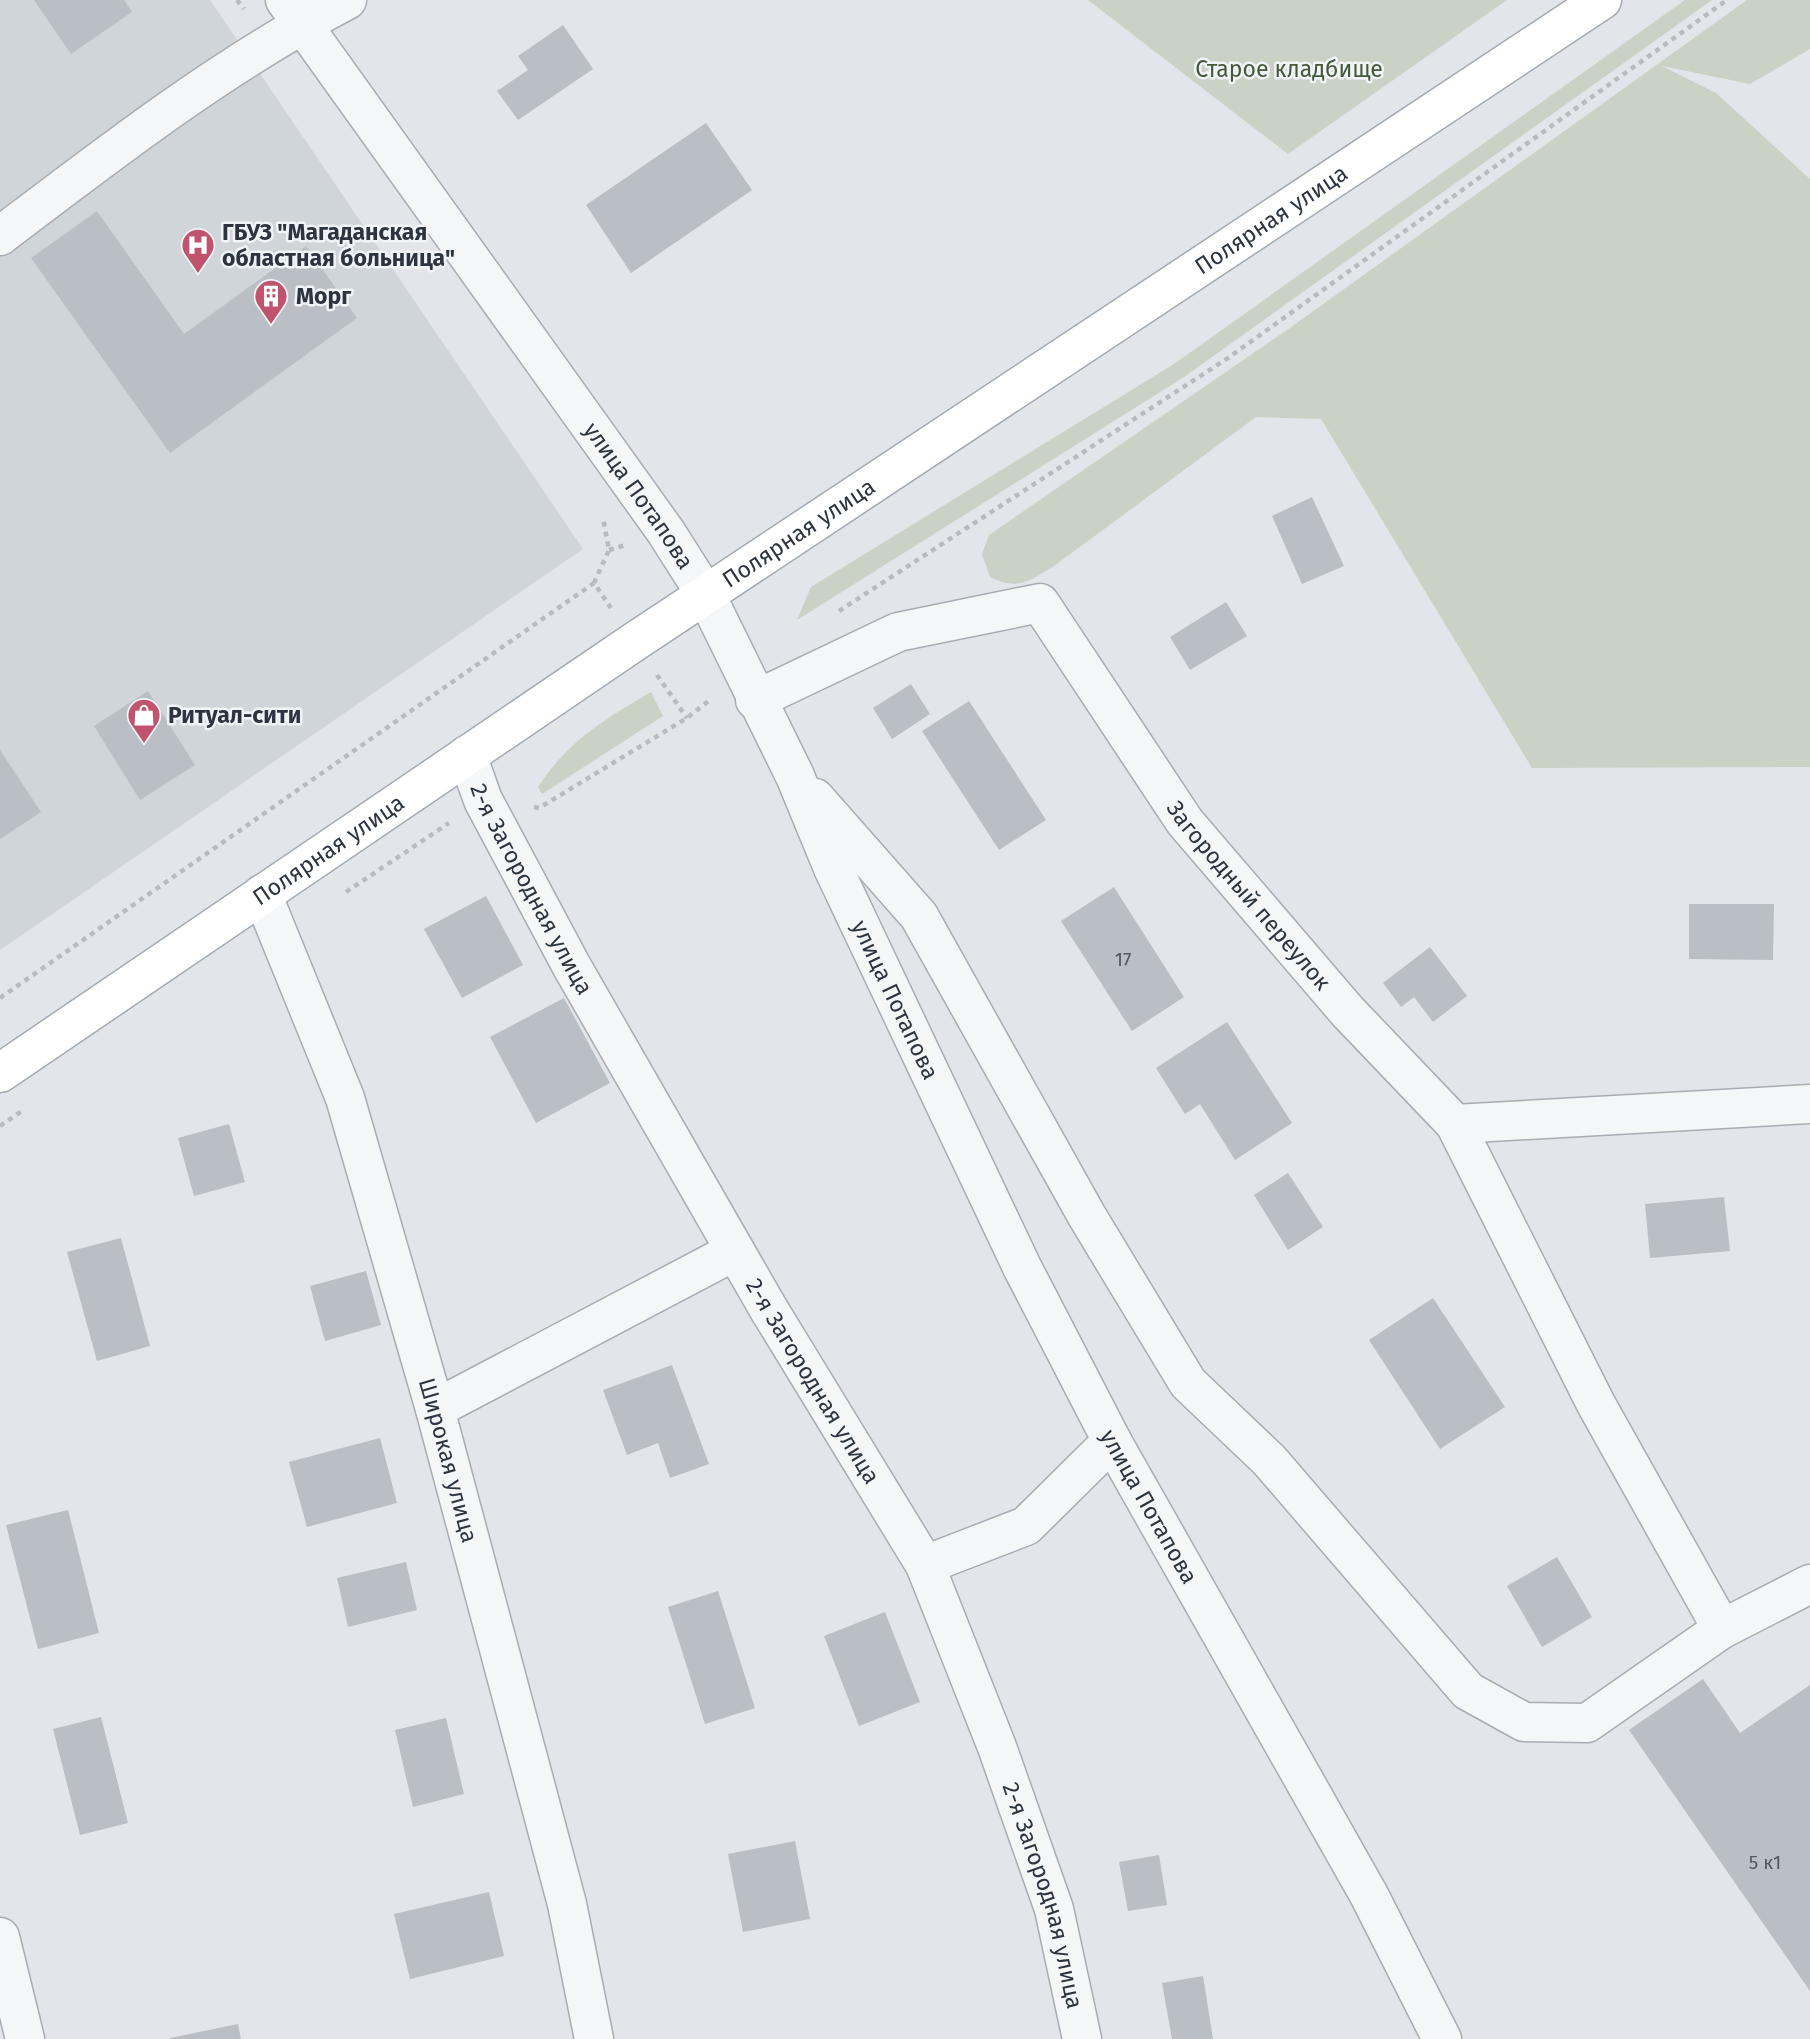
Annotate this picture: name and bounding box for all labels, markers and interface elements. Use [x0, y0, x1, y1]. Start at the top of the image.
park label: Старое кладбище [1195, 55, 1383, 83]
street label: Полярная улица [1189, 159, 1353, 280]
place label: ГБУЗ "Магаданская областная больница" [222, 218, 455, 272]
hospital icon: ГБУЗ "Магаданская областная больница" [179, 226, 217, 275]
building icon: Морг [252, 277, 290, 326]
place label: Морг [296, 282, 352, 310]
street label: улица Потапова [578, 417, 700, 574]
street label: Полярная улица [717, 472, 880, 594]
shop icon: Ритуал-сити [125, 696, 163, 745]
place label: Ритуал-сити [168, 701, 301, 729]
street label: 2-я Загородная улица [464, 780, 599, 1000]
street label: Полярная улица [247, 788, 410, 911]
street label: Загородный переулок [1161, 795, 1337, 996]
street label: улица Потапова [846, 916, 945, 1084]
house number: 17 [1115, 948, 1131, 971]
street label: 2-я Загородная улица [740, 1273, 886, 1489]
street label: Широкая улица [413, 1375, 484, 1546]
street label: улица Потапова [1094, 1425, 1204, 1589]
street label: 2-я Загородная улица [996, 1778, 1089, 2011]
house number: 5 к1 [1749, 1851, 1781, 1874]

